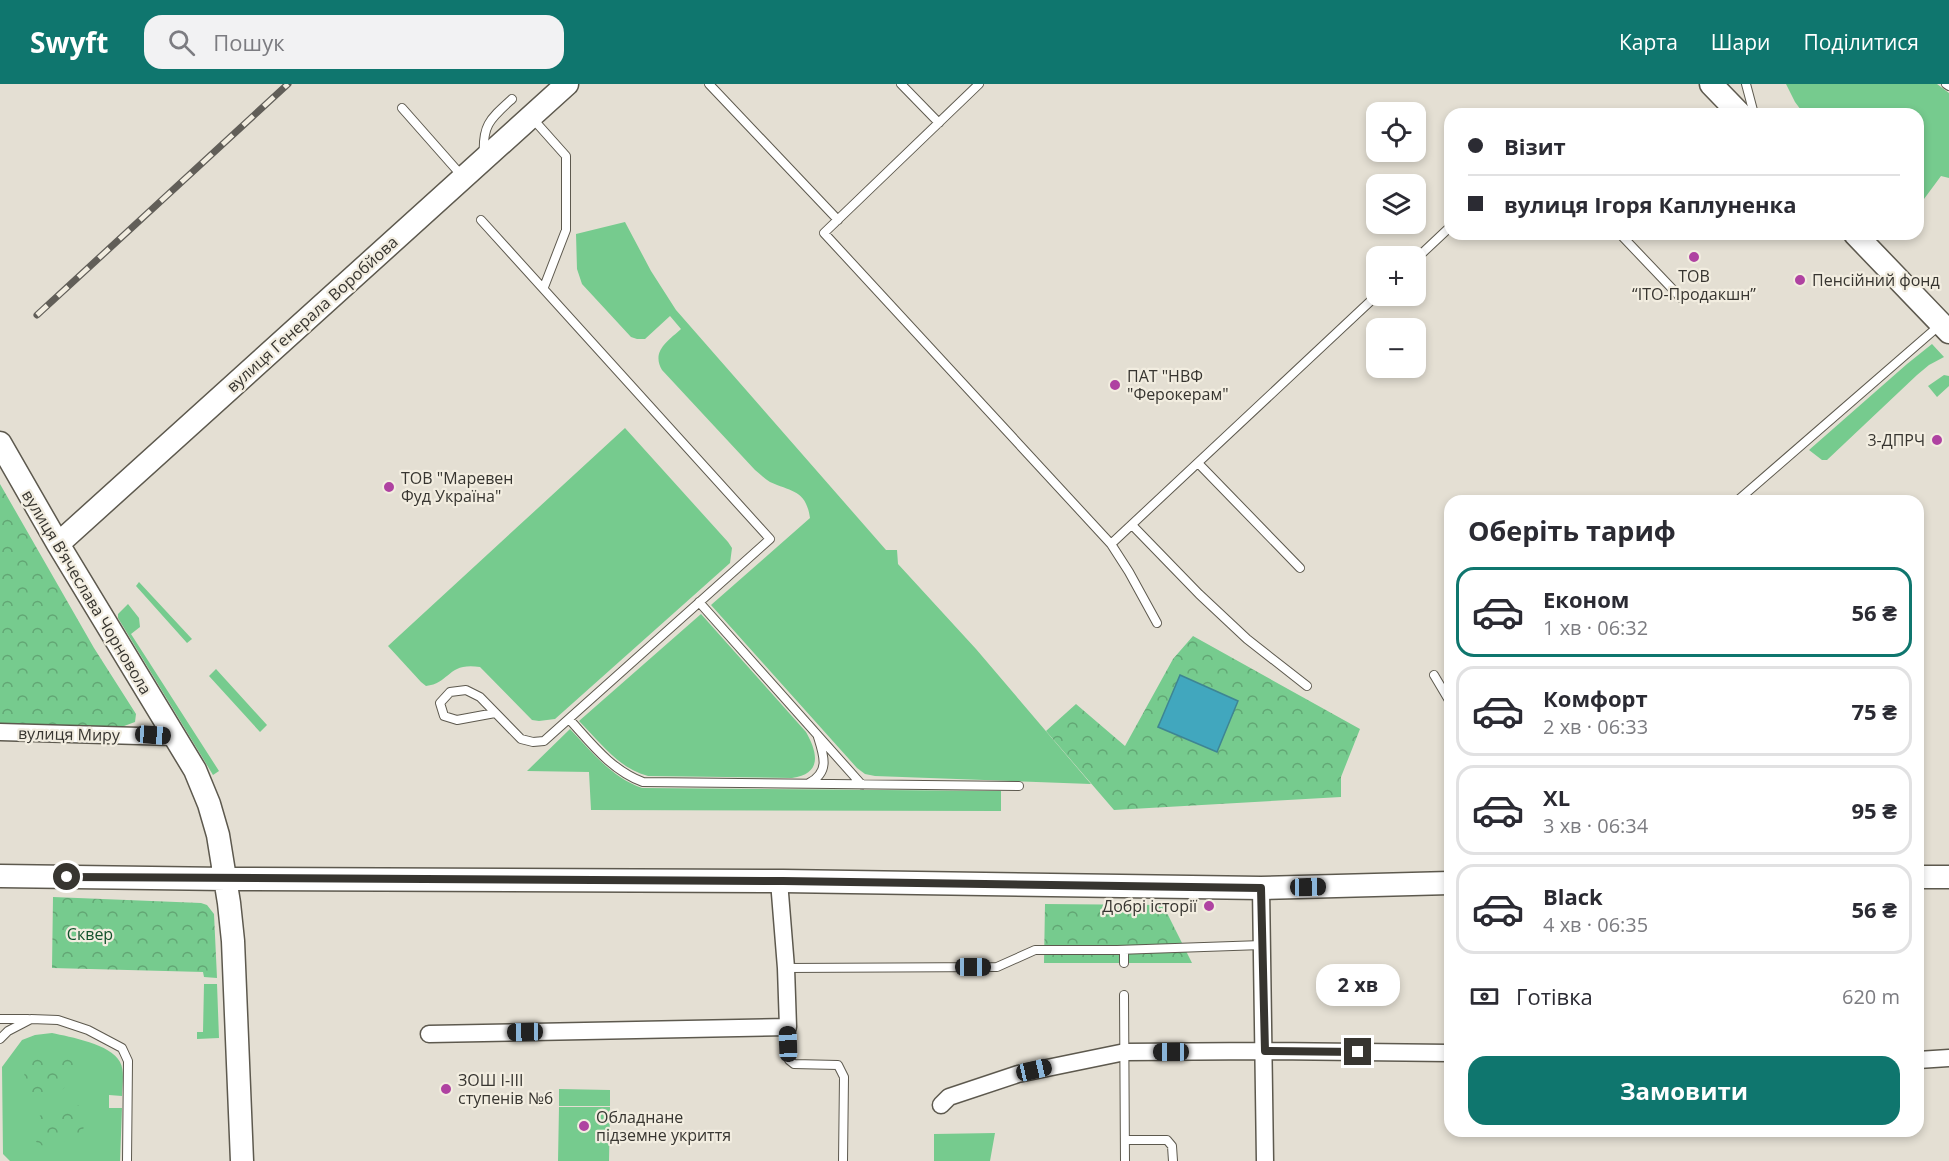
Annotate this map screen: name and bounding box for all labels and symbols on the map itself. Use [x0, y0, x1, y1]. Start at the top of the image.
street label: вулиця Генерала Воробйова [222, 231, 402, 397]
marker: ТОВ “ІТО-Продакшн” [1687, 250, 1701, 264]
place label: ТОВ “ІТО-Продакшн” [1632, 265, 1756, 305]
place label: Пенсійний фонд [1812, 269, 1940, 291]
marker: Пенсійний фонд [1793, 273, 1807, 287]
place label: ПАТ "НВФ "Ферокерам" [1127, 365, 1229, 405]
marker: ПАТ "НВФ "Ферокерам" [1108, 378, 1122, 392]
place label: 3-ДПРЧ [1867, 429, 1925, 451]
marker: 3-ДПРЧ [1930, 433, 1944, 447]
place label: ТОВ "Маревен Фуд Україна" [401, 467, 513, 507]
marker: ТОВ "Маревен Фуд Україна" [382, 480, 396, 494]
street label: вулиця Вʼячеслава Чорновола [17, 486, 157, 698]
street label: вулиця Миру [18, 722, 121, 746]
car [134, 725, 172, 745]
route start [53, 863, 80, 890]
car [1290, 878, 1326, 896]
place label: Добрі історії [1102, 895, 1198, 917]
marker: Добрі історії [1202, 899, 1216, 913]
park label: Сквер [67, 923, 113, 945]
car [955, 958, 991, 976]
callout: 2 хв [1316, 965, 1400, 1007]
car [507, 1023, 543, 1041]
car [778, 1026, 798, 1062]
route end [1344, 1038, 1371, 1065]
car [1153, 1043, 1189, 1061]
car [1014, 1057, 1054, 1083]
place label: ЗОШ І-ІІІ ступенів №6 [458, 1069, 553, 1109]
marker: ЗОШ І-ІІІ ступенів №6 [439, 1082, 453, 1096]
place label: Обладнане підземне укриття [596, 1106, 731, 1146]
marker: Обладнане підземне укриття [577, 1119, 591, 1133]

